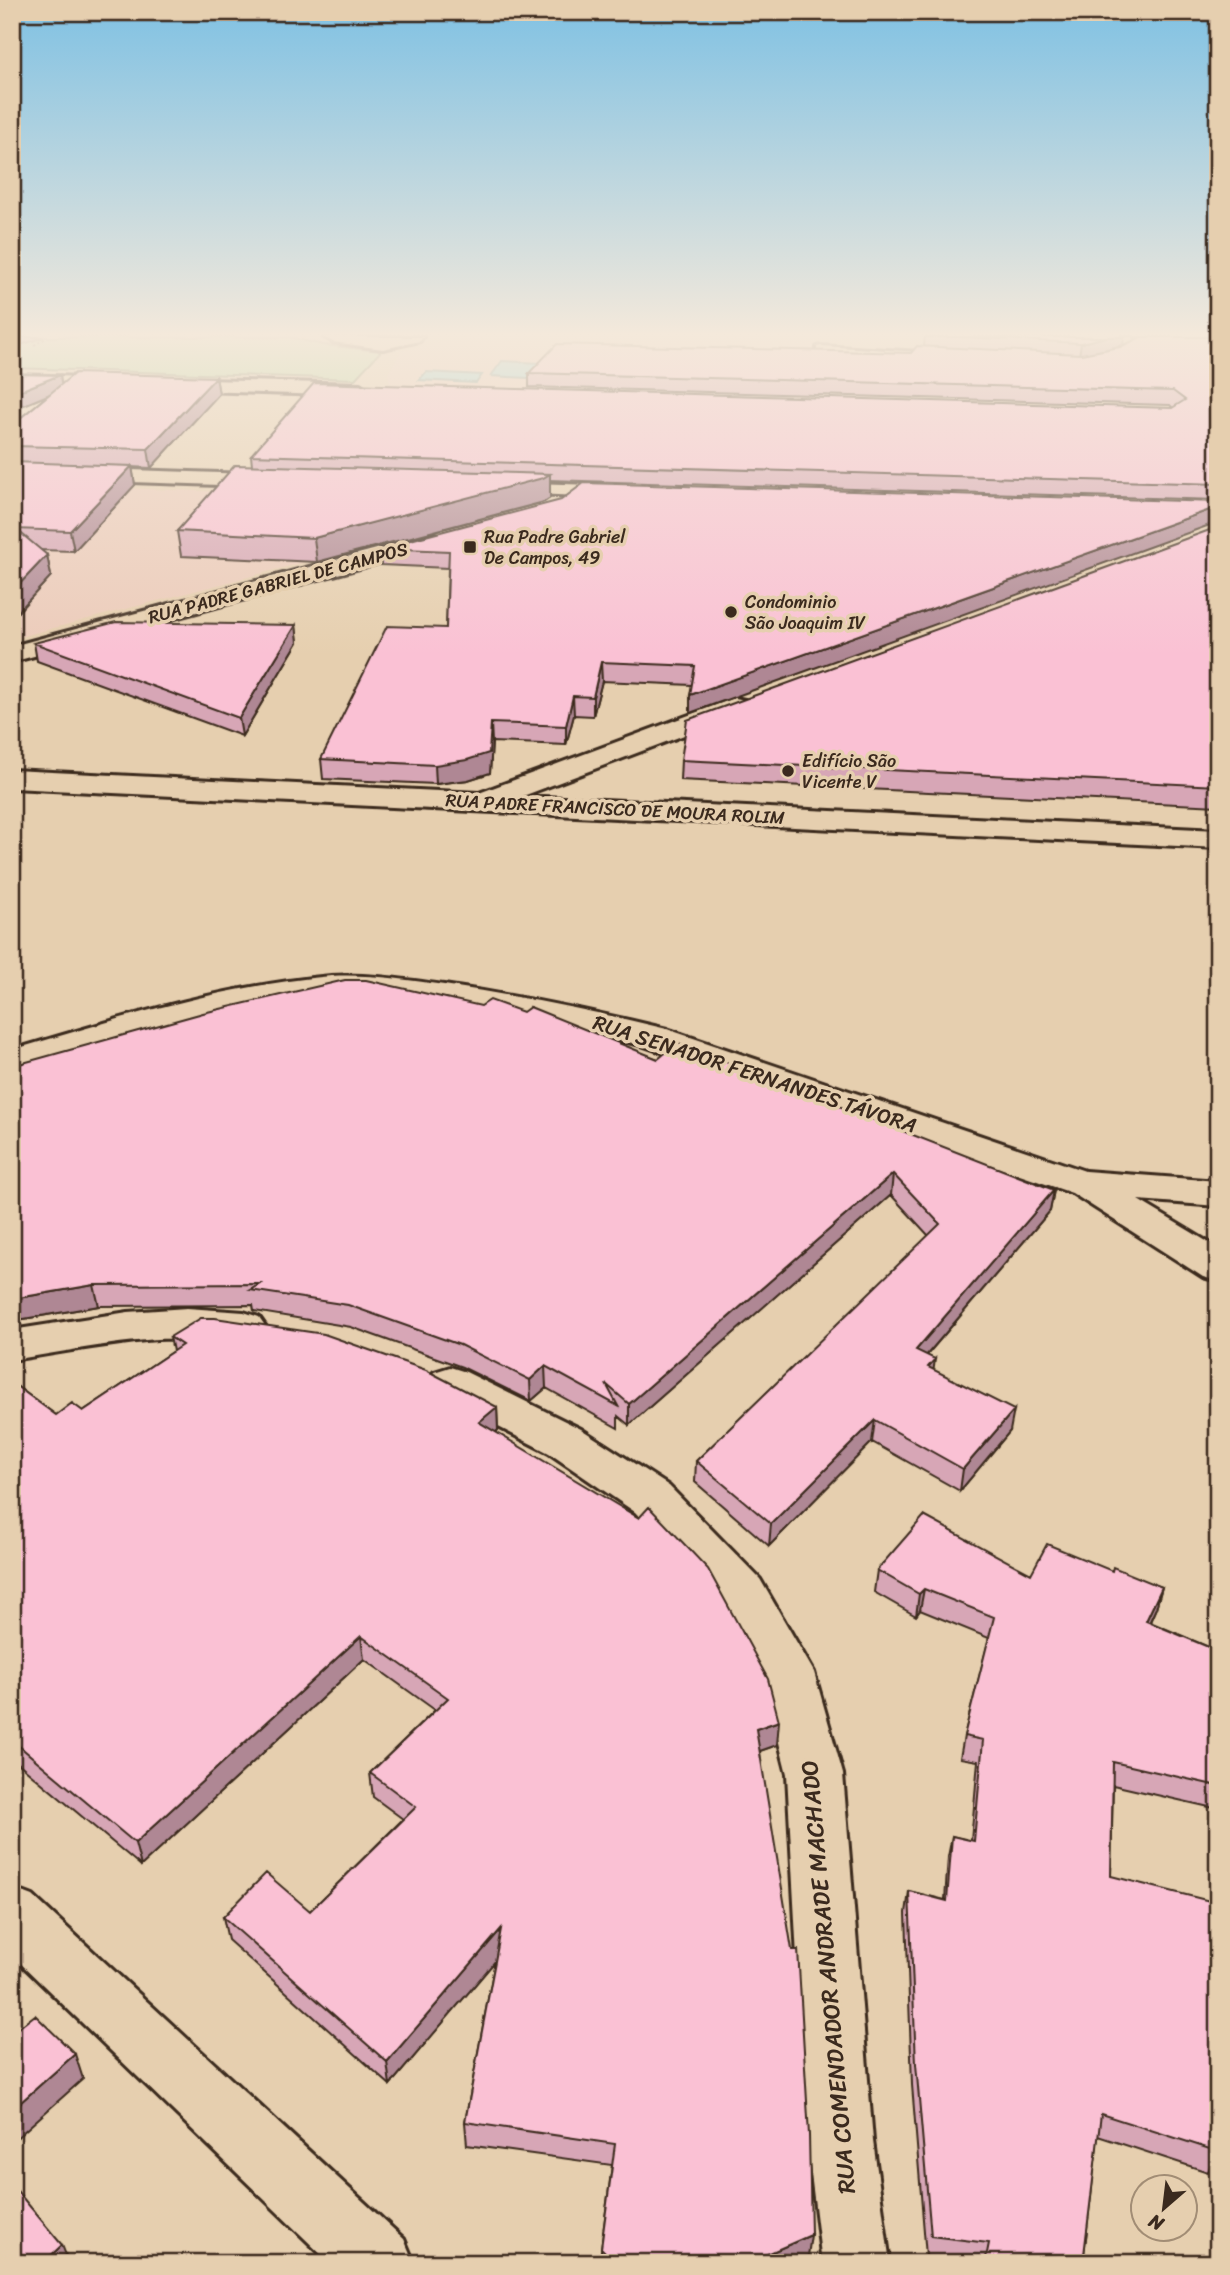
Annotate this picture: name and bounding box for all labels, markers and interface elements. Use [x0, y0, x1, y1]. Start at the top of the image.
place label: Rua Padre Gabriel De Campos, 49 [484, 521, 626, 574]
street label: RUA PADRE GABRIEL DE CAMPOS [144, 533, 412, 633]
marker: Rua Padre Gabriel De Campos, 49 [462, 539, 478, 555]
place label: Condominio São Joaquim IV [745, 586, 866, 639]
marker: Condominio São Joaquim IV [723, 604, 739, 620]
place label: Edifício São Vicente V [802, 745, 896, 798]
marker: Edifício São Vicente V [780, 763, 796, 779]
street label: RUA PADRE FRANCISCO DE MOURA ROLIM [445, 784, 786, 834]
street label: RUA SENADOR FERNANDES TÁVORA [588, 1004, 922, 1144]
street label: RUA COMENDADOR ANDRADE MACHADO [788, 1758, 868, 2196]
north arrow [1128, 2174, 1198, 2244]
text: N [1142, 2205, 1171, 2241]

